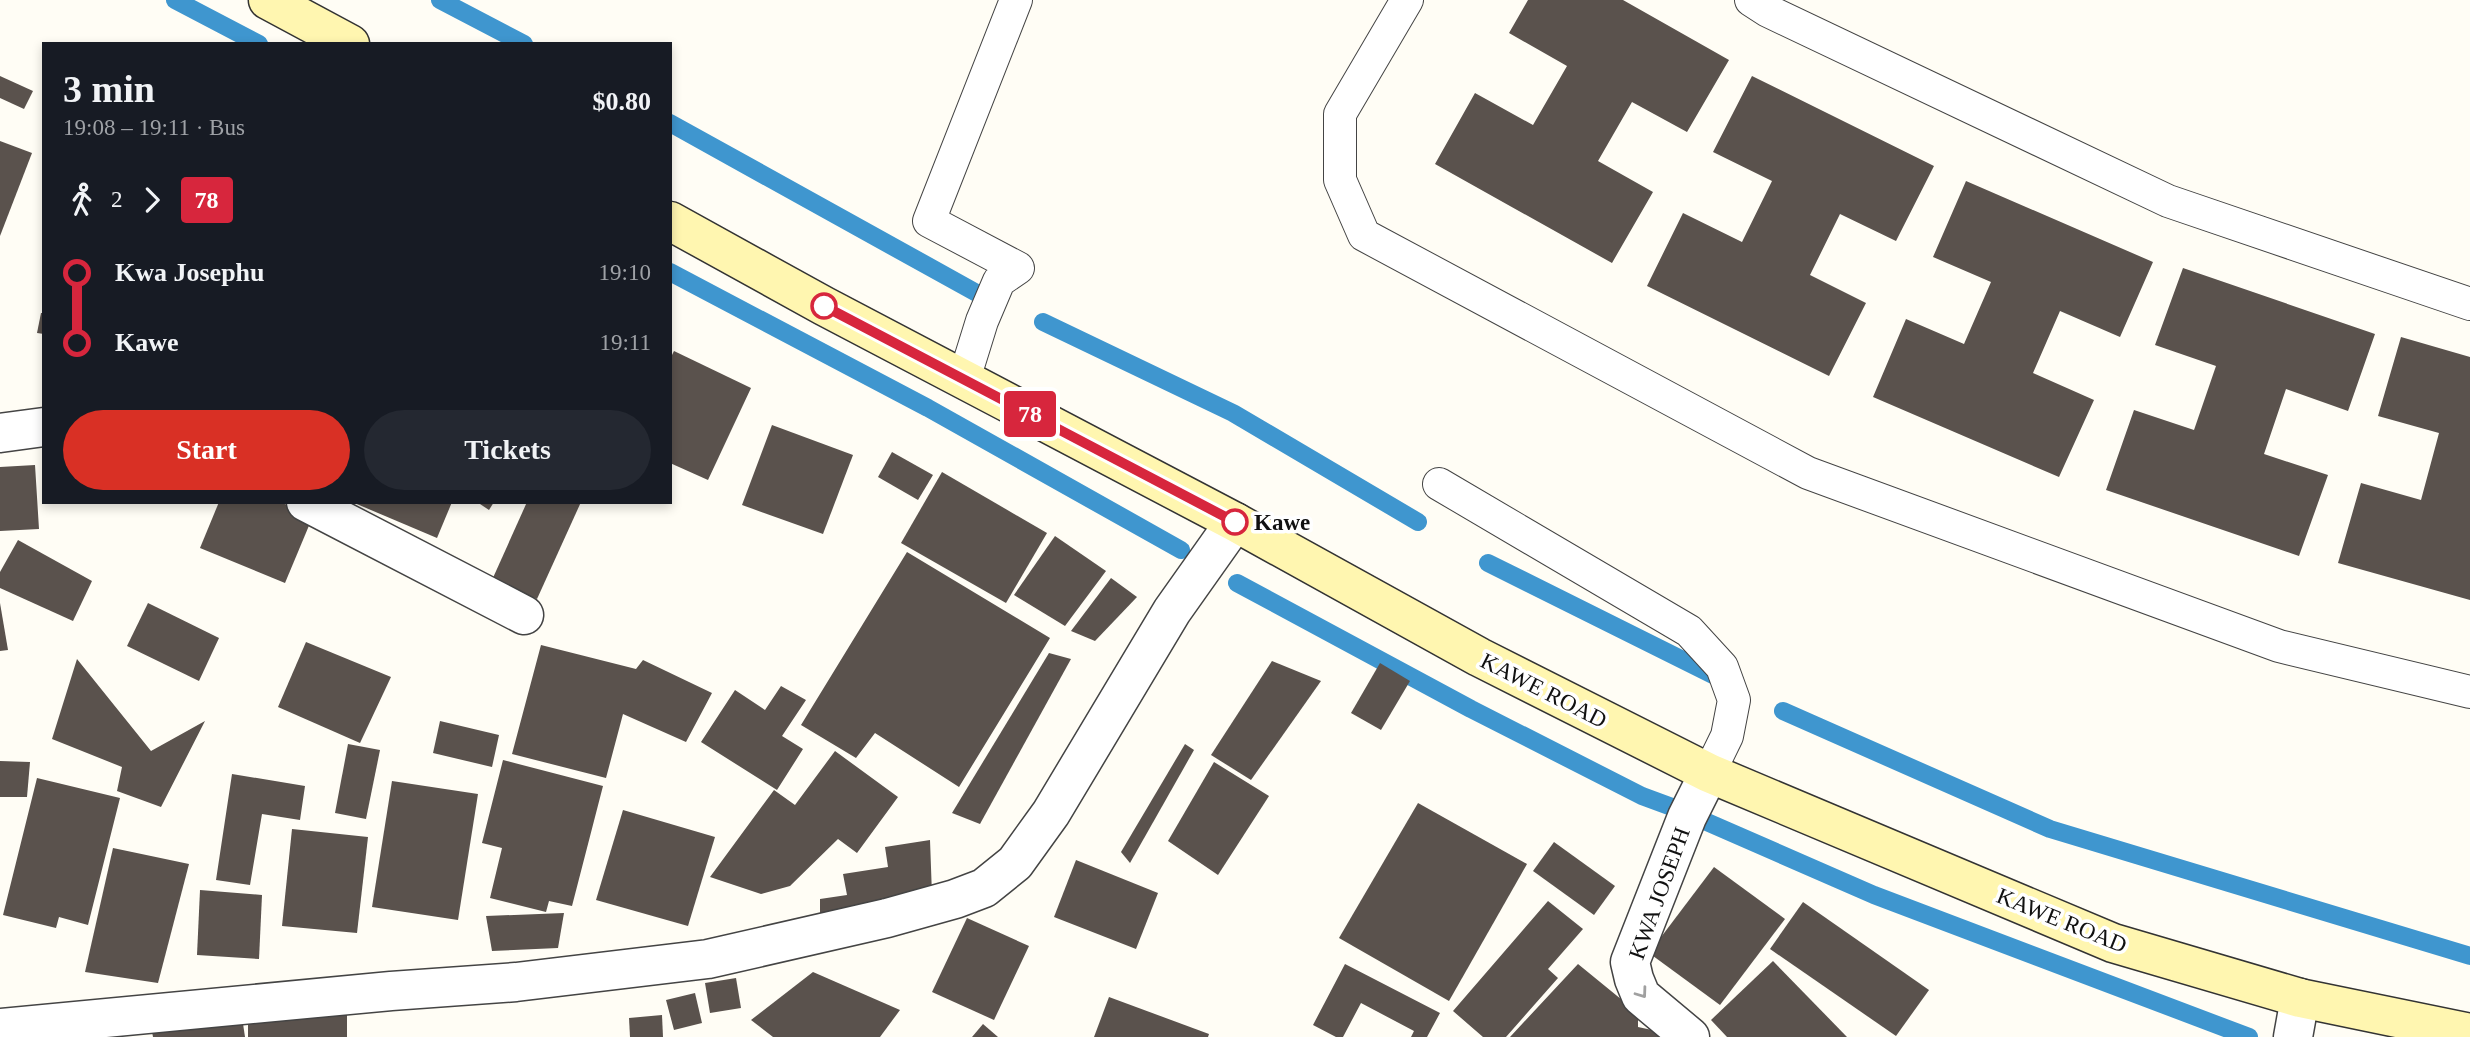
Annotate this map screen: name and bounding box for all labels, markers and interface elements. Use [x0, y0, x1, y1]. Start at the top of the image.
text: 3 min [63, 68, 155, 110]
text: $0.80 [593, 87, 651, 116]
text: 19:08 – 19:11 · Bus [63, 115, 245, 140]
icon: walk [63, 181, 101, 219]
icon: forward [133, 181, 171, 219]
text: 2 [111, 187, 123, 212]
text: 78 [195, 187, 219, 213]
text: Kwa Josephu [115, 258, 265, 287]
text: 19:10 [599, 260, 651, 285]
unlabelled marker [811, 293, 837, 319]
text: Kawe [115, 328, 179, 357]
text: 19:11 [599, 330, 651, 355]
line badge: 78 [998, 391, 1062, 437]
text: 78 [1018, 401, 1042, 427]
button: Start [63, 410, 350, 490]
button: Tickets [364, 410, 651, 490]
marker: Kawe [1222, 509, 1248, 535]
place label: Kawe [1254, 510, 1310, 535]
street label: KAWE ROAD [1477, 648, 1611, 733]
street label: KWA JOSEPH [1624, 824, 1695, 963]
street label: KAWE ROAD [1993, 883, 2130, 958]
one-way arrow [1634, 985, 1646, 998]

